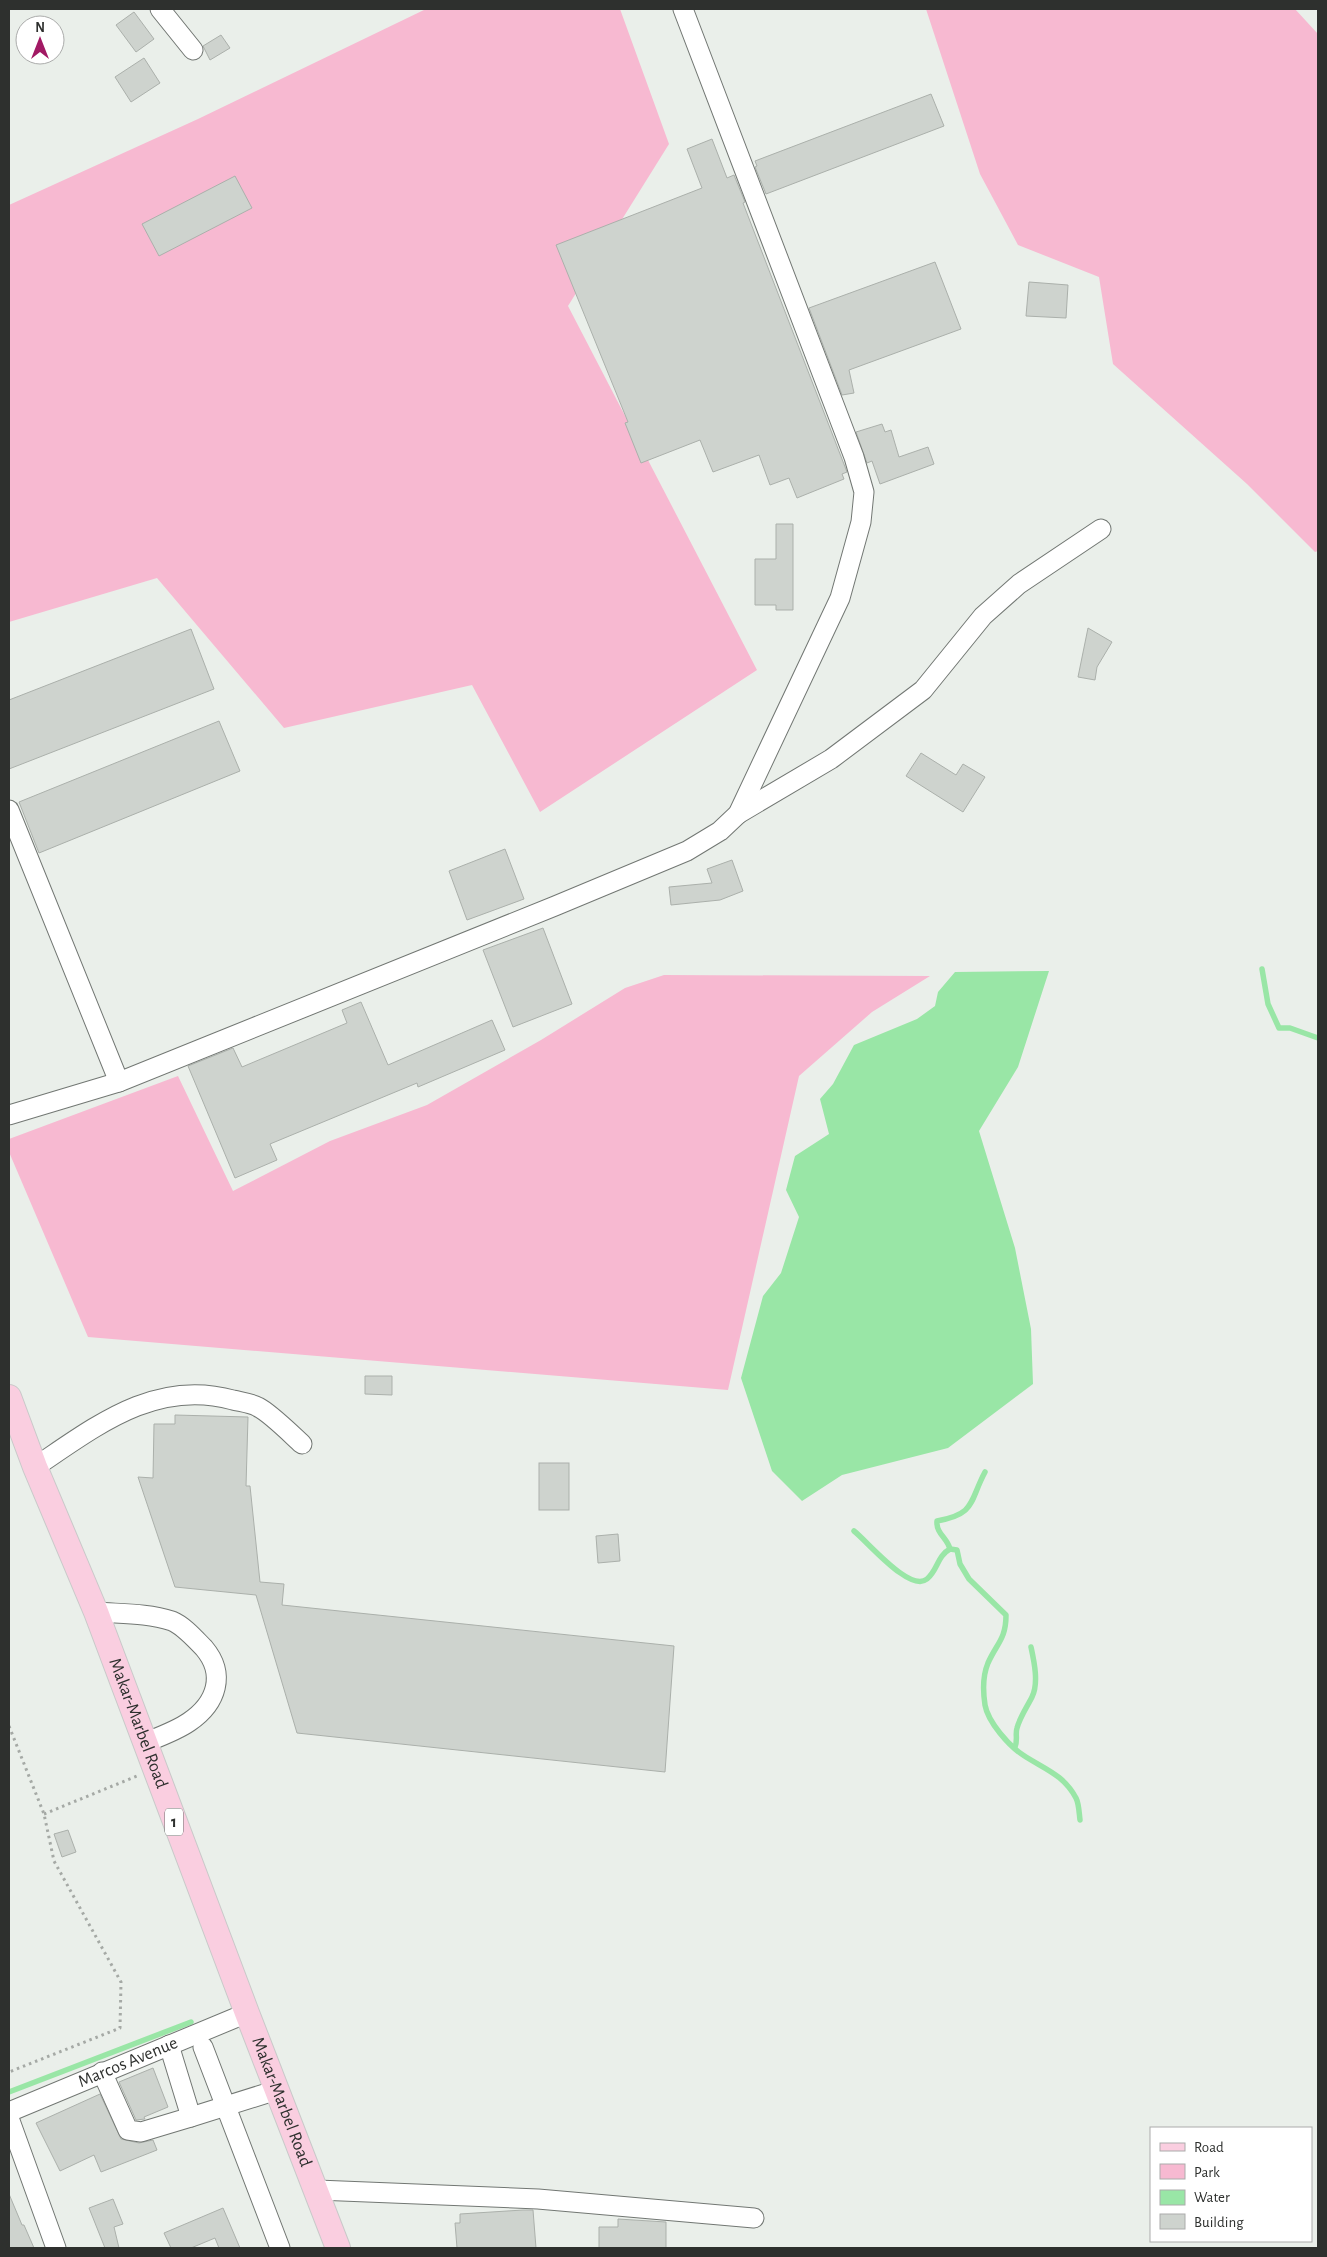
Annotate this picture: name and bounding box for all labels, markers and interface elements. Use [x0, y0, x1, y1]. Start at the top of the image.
north arrow [15, 15, 65, 65]
text: N [35, 21, 45, 35]
street label: Makar-Marbel Road [105, 1656, 171, 1791]
road number: 1 [165, 1808, 183, 1835]
street label: Marcos Avenue [76, 2034, 180, 2091]
street label: Makar-Marbel Road [248, 2035, 315, 2169]
legend [1150, 2127, 1312, 2242]
text: Road [1194, 2140, 1224, 2155]
text: Park [1194, 2165, 1220, 2180]
text: Water [1194, 2190, 1230, 2205]
text: Building [1194, 2215, 1244, 2230]

